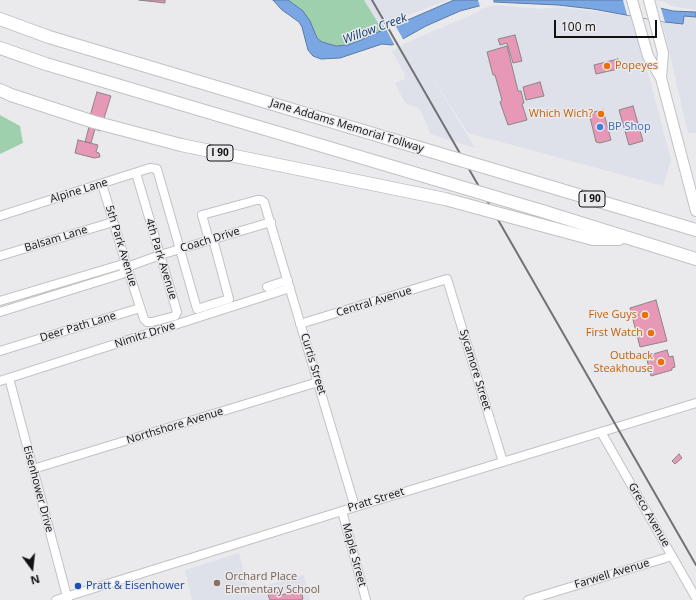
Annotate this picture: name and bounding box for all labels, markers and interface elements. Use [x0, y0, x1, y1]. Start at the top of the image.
water label: Willow Creek [341, 11, 409, 47]
scale bar [556, 12, 659, 38]
text: 100 m [561, 18, 596, 35]
place label: Popeyes [615, 59, 658, 73]
marker: Popeyes [602, 61, 612, 71]
street label: Jane Addams Memorial Tollway [269, 96, 425, 156]
place label: Which Wich? [529, 107, 593, 121]
marker: Which Wich? [596, 109, 606, 119]
place label: BP Shop [608, 120, 651, 134]
marker: BP Shop [595, 122, 605, 132]
road number: I 90 [207, 145, 233, 161]
street label: Alpine Lane [48, 176, 110, 206]
road number: I 90 [579, 191, 605, 207]
street label: 5th Park Avenue [102, 204, 140, 288]
street label: 4th Park Avenue [142, 217, 180, 301]
street label: Balsam Lane [23, 223, 89, 255]
street label: Coach Drive [179, 225, 241, 255]
street label: Central Avenue [335, 284, 413, 320]
place label: Five Guys [589, 308, 637, 322]
street label: Deer Path Lane [38, 309, 118, 345]
marker: Five Guys [640, 310, 650, 320]
street label: Nimitz Drive [113, 319, 177, 351]
place label: First Watch [586, 326, 643, 340]
street label: Sycamore Street [456, 328, 494, 412]
marker: First Watch [646, 328, 656, 338]
street label: Curtis Street [297, 332, 329, 396]
place label: Outback Steakhouse [593, 349, 653, 375]
marker: Outback Steakhouse [656, 357, 666, 367]
street label: Northshore Avenue [125, 405, 225, 447]
street label: Eisenhower Drive [20, 444, 56, 534]
street label: Greco Avenue [625, 481, 673, 549]
street label: Pratt Street [346, 485, 406, 515]
street label: Maple Street [339, 522, 369, 588]
north arrow [12, 548, 52, 588]
street label: Farwell Avenue [573, 556, 651, 592]
place label: Orchard Place Elementary School [225, 570, 320, 596]
text: N [29, 572, 42, 588]
marker: Orchard Place Elementary School [212, 578, 222, 588]
place label: Pratt & Eisenhower [86, 579, 184, 593]
marker: Pratt & Eisenhower [73, 581, 83, 591]

